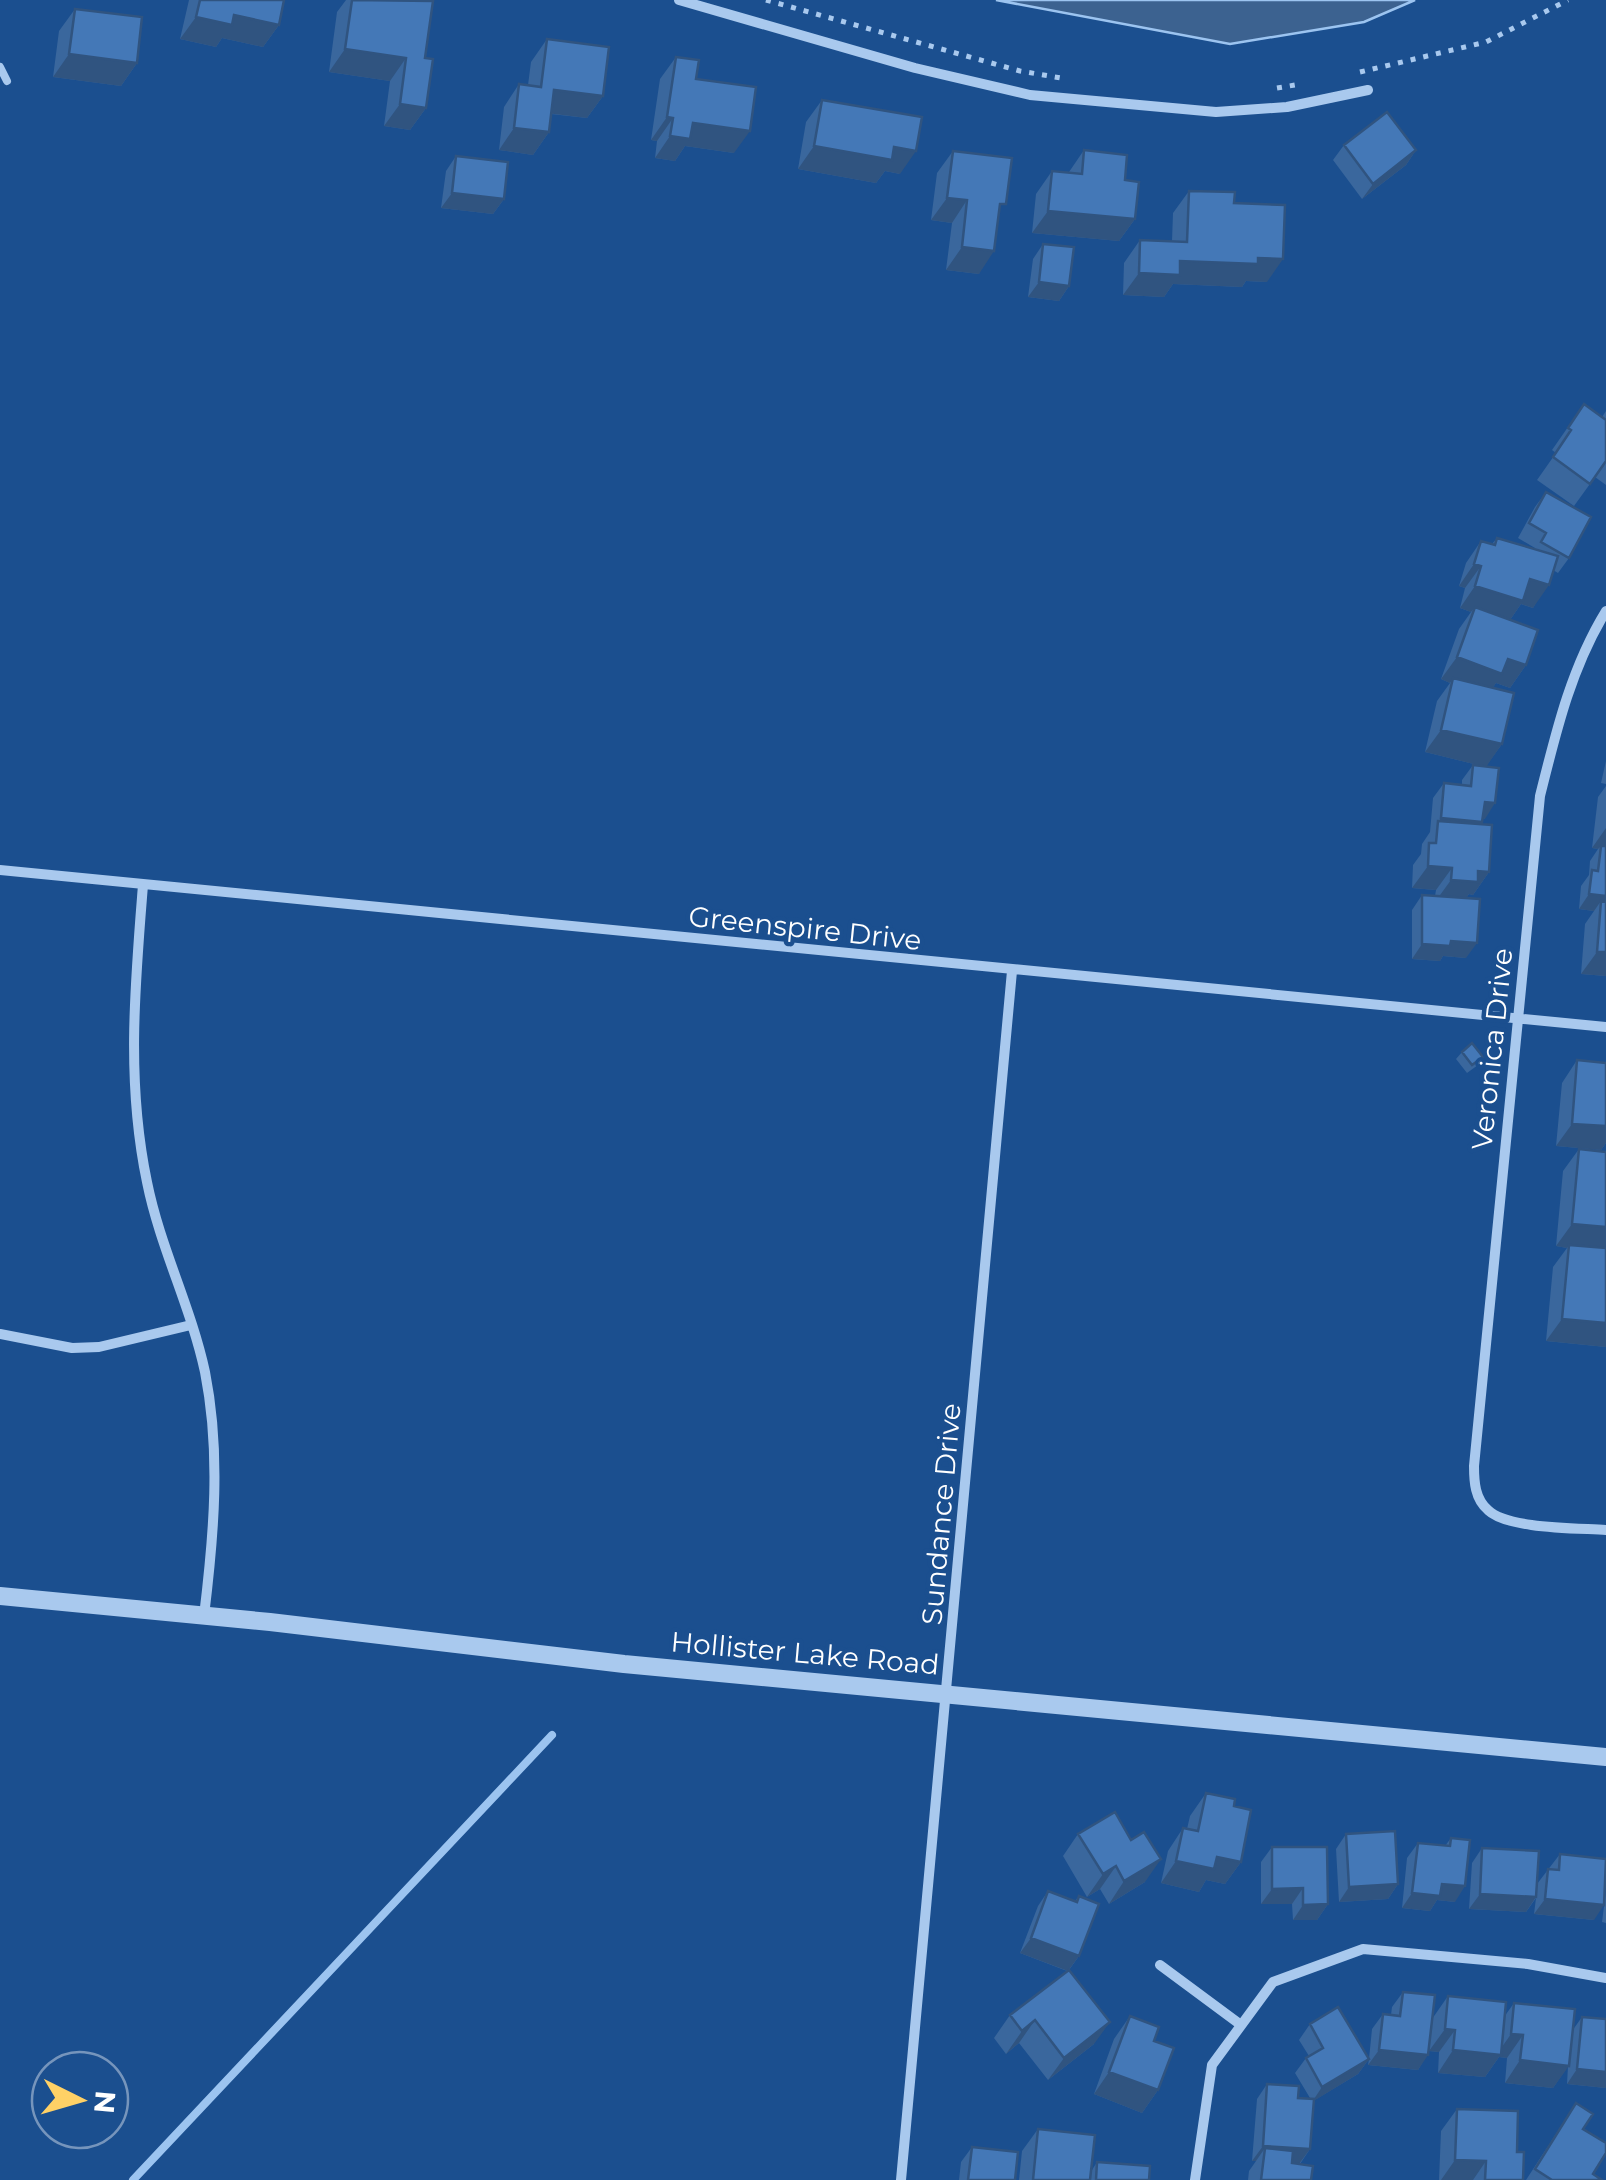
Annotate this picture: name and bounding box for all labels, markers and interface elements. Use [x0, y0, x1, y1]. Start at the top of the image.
street label: Greenspire Drive [687, 899, 923, 957]
street label: Veronica Drive [1464, 946, 1520, 1152]
street label: Sundance Drive [914, 1402, 968, 1626]
street label: Hollister Lake Road [669, 1624, 941, 1682]
north arrow [30, 2050, 130, 2150]
text: N [87, 2089, 123, 2115]

